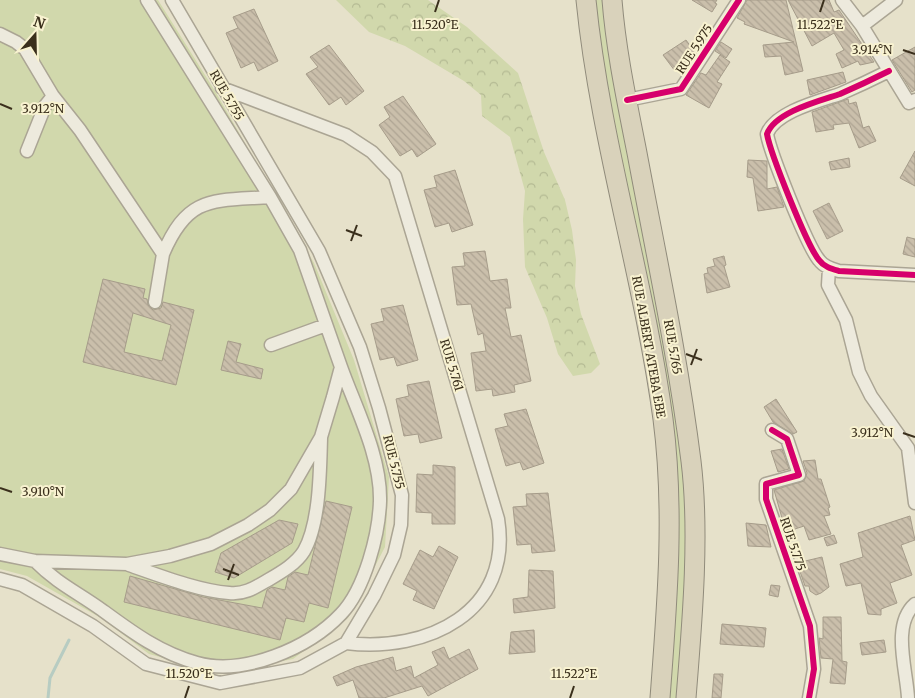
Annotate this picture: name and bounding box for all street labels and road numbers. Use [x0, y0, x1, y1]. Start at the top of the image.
street label: RUE 5.975 [672, 21, 716, 77]
street label: RUE 5.755 [207, 67, 247, 123]
street label: RUE ALBERT ATEBA EBE [629, 275, 669, 420]
street label: RUE 5.765 [661, 318, 685, 376]
street label: RUE 5.761 [437, 337, 467, 393]
street label: RUE 5.755 [380, 433, 408, 491]
street label: RUE 5.775 [777, 515, 809, 573]

